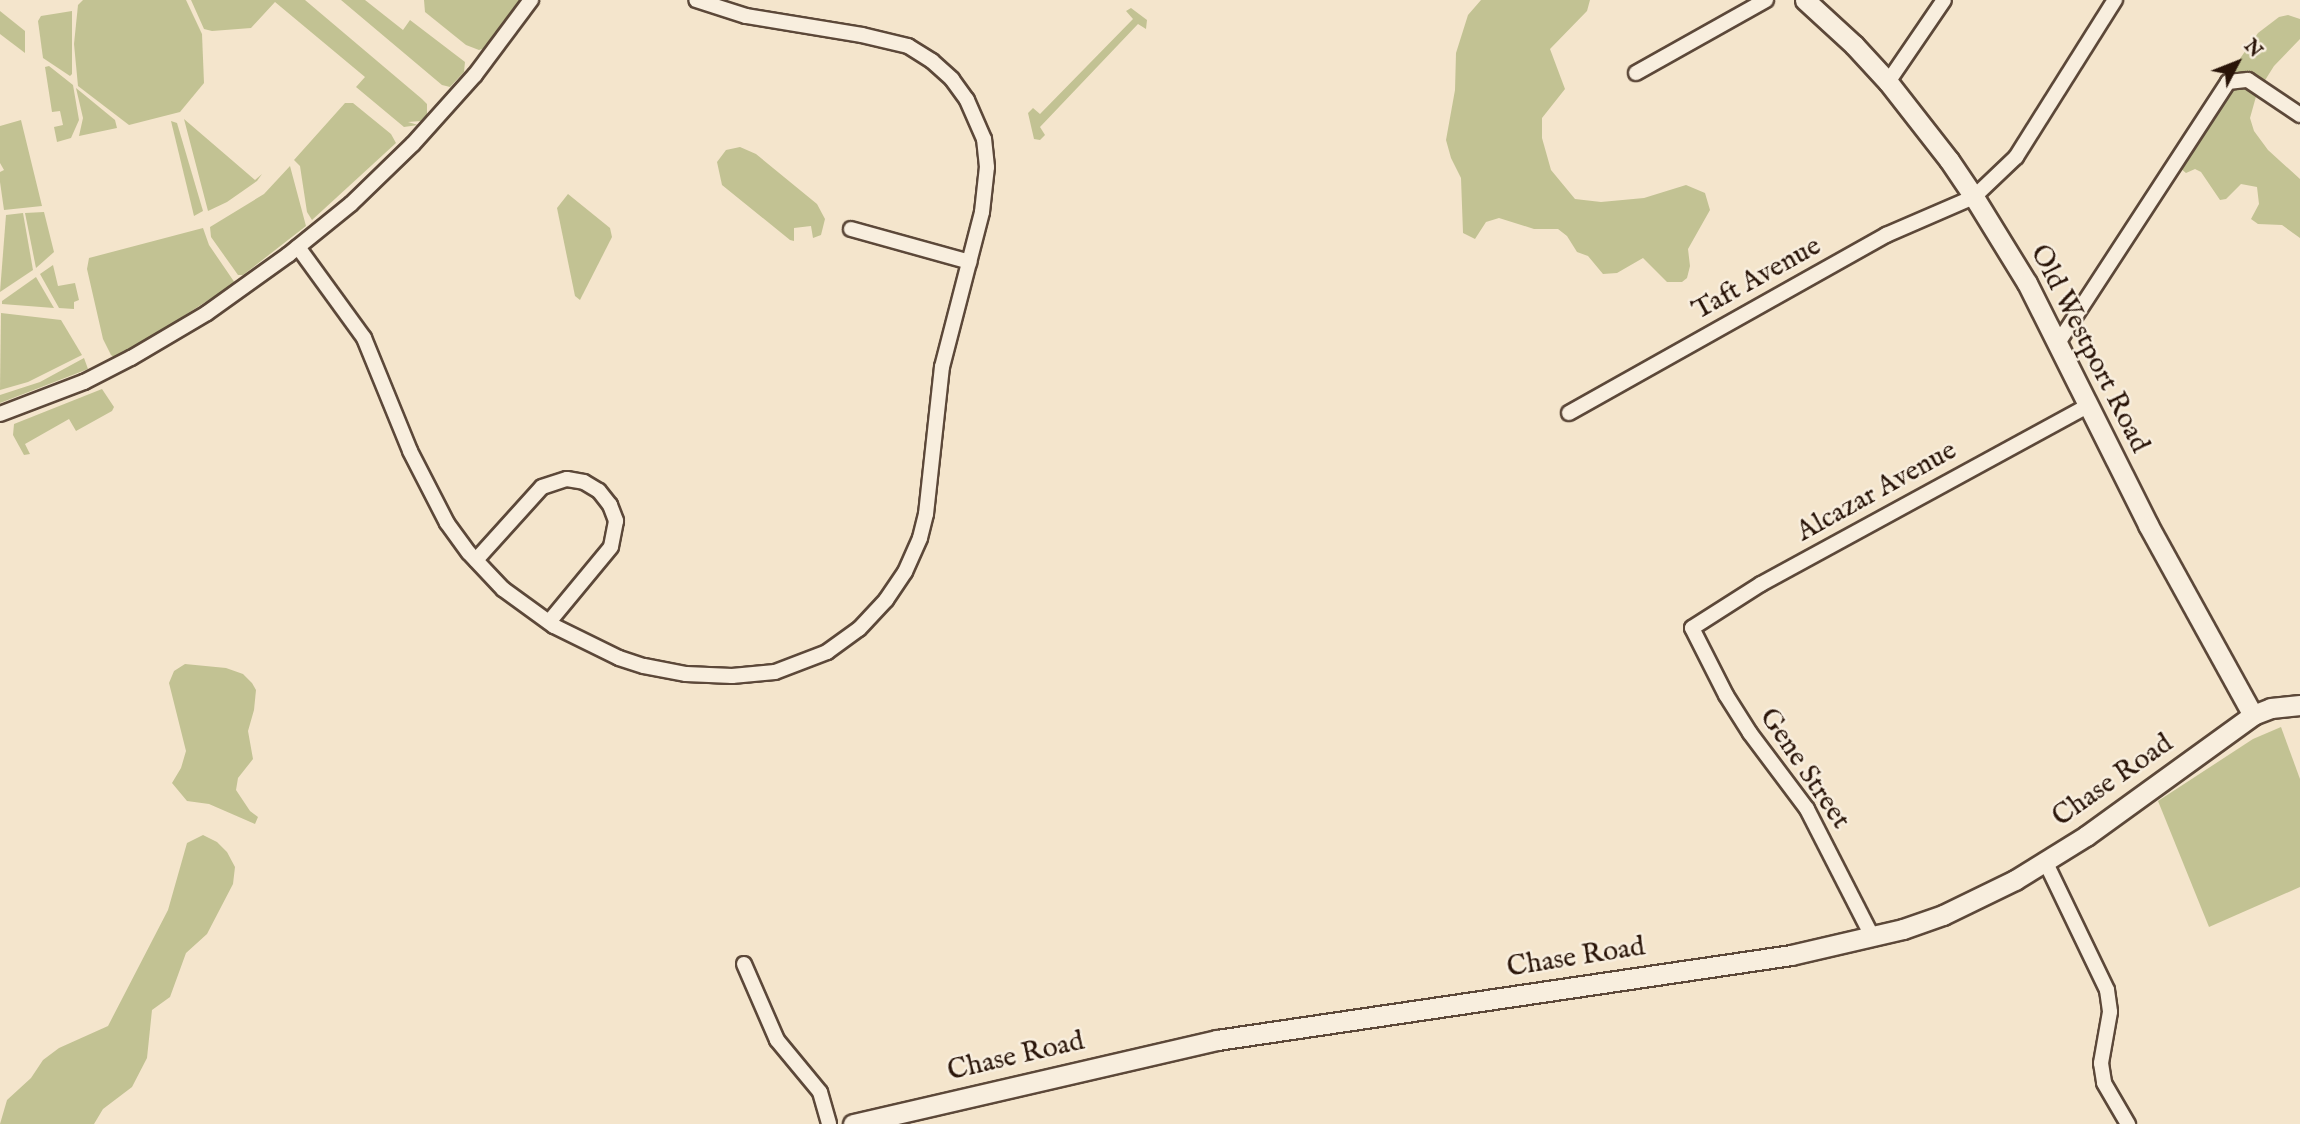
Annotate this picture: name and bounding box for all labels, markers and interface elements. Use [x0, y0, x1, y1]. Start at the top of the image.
north arrow [2202, 28, 2272, 98]
text: N [2238, 35, 2267, 63]
street label: Taft Avenue [1687, 230, 1827, 328]
street label: Old Westport Road [2022, 239, 2156, 459]
street label: Alcazar Avenue [1791, 434, 1963, 550]
street label: Gene Street [1751, 702, 1857, 836]
street label: Chase Road [2046, 727, 2180, 835]
street label: Chase Road [1505, 931, 1647, 985]
street label: Chase Road [944, 1025, 1088, 1089]

